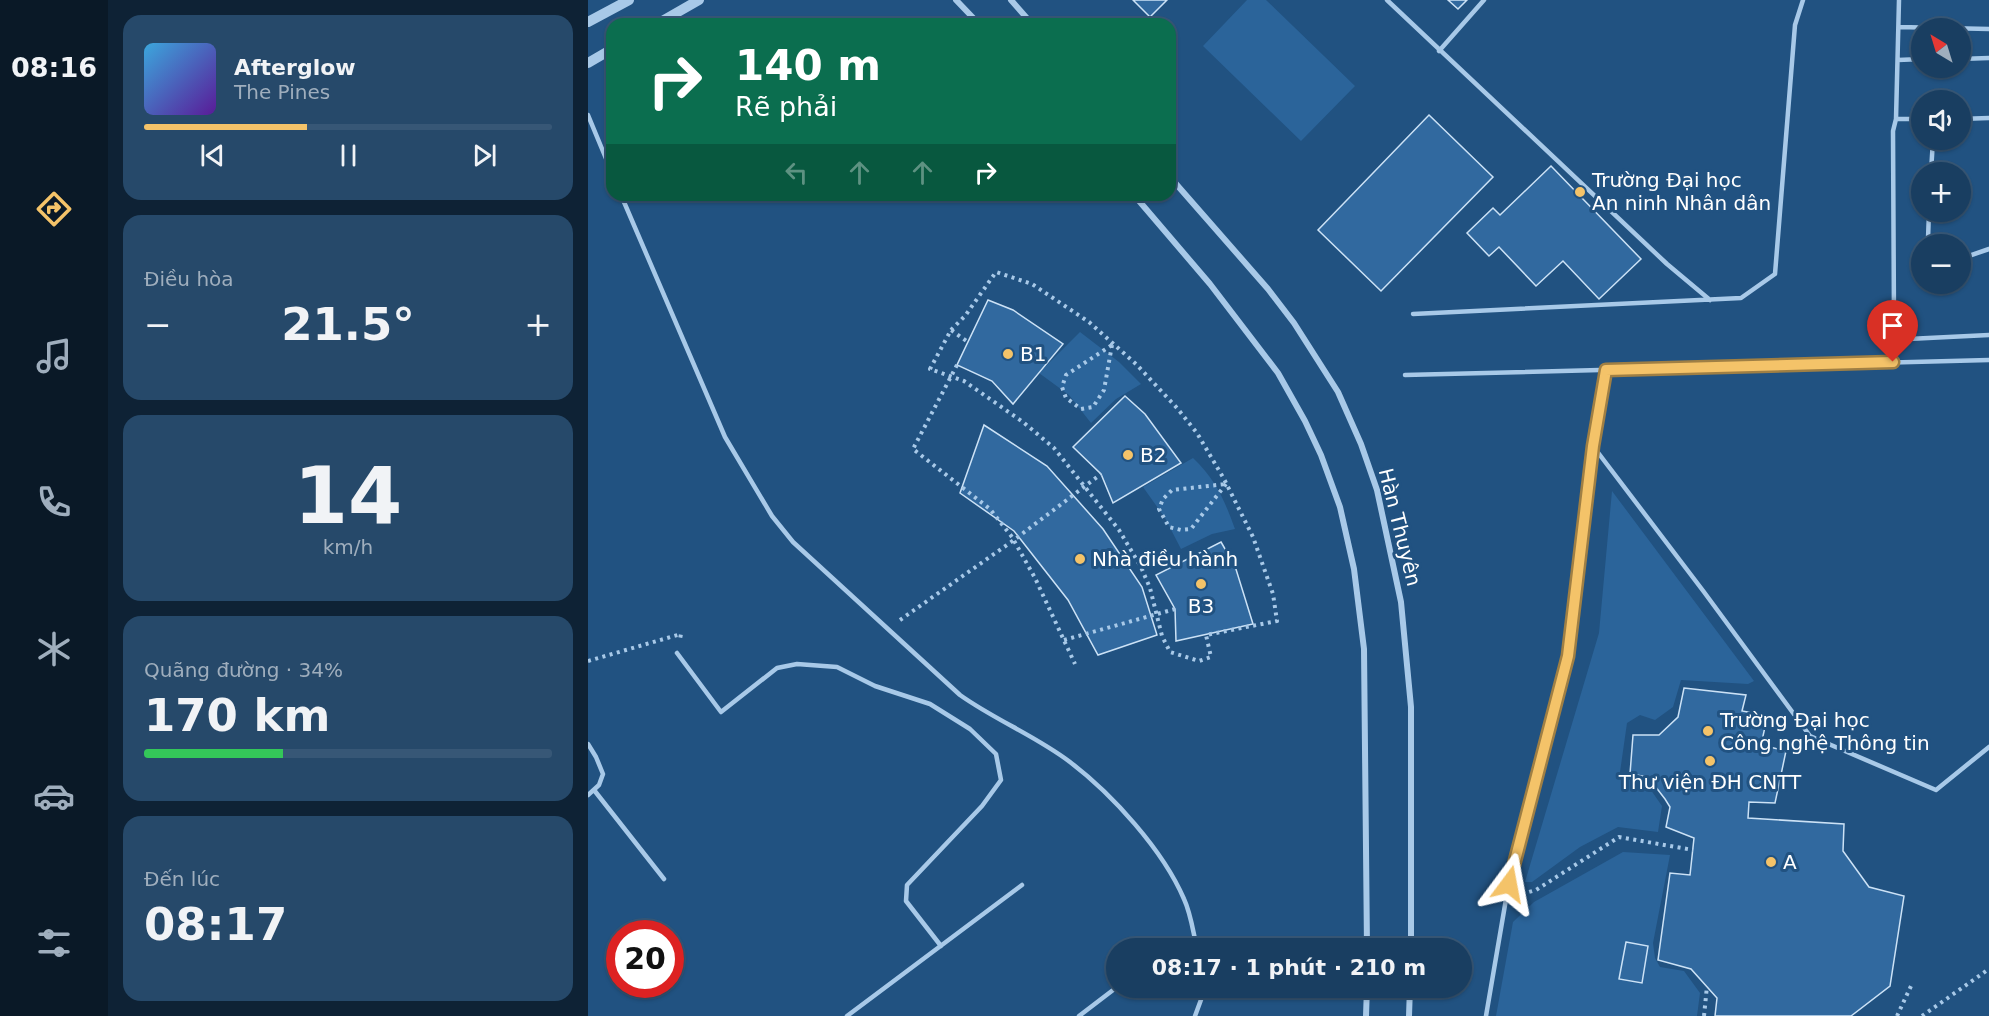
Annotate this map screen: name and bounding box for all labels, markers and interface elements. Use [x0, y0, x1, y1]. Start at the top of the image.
north arrow [1911, 18, 1971, 78]
map controls [1911, 18, 1971, 294]
text: 140 m [735, 41, 881, 90]
icon: right [636, 42, 714, 120]
text: 08:16 [11, 52, 97, 83]
text: Afterglow [234, 55, 356, 80]
text: The Pines [234, 80, 330, 104]
button: sound [1911, 90, 1971, 150]
text: Rẽ phải [735, 91, 837, 122]
icon: previous [196, 139, 229, 172]
icon: pause [332, 139, 365, 172]
icon: next [468, 139, 501, 172]
icon: left [780, 156, 813, 189]
icon: ahead [843, 156, 876, 189]
icon: ahead [906, 156, 939, 189]
icon: right [969, 156, 1002, 189]
button: + [1911, 162, 1971, 222]
place label: Trường Đại học An ninh Nhân dân [1591, 168, 1771, 215]
marker: Trường Đại học An ninh Nhân dân [1573, 185, 1587, 199]
icon: directions [33, 188, 75, 230]
button: − [1911, 234, 1971, 294]
text: Điều hòa [144, 267, 234, 291]
text: 21.5° [281, 298, 415, 351]
pin [1867, 300, 1918, 362]
text: − [144, 305, 172, 344]
text: + [524, 305, 552, 344]
icon: arrive [1876, 309, 1909, 342]
icon: music [33, 335, 75, 377]
place label: B1 [1020, 342, 1046, 366]
marker: B1 [1001, 347, 1015, 361]
place label: B2 [1140, 443, 1166, 467]
marker: B2 [1121, 448, 1135, 462]
text: 14 [294, 451, 402, 541]
street label: Hàn Thuyên [1374, 466, 1426, 588]
icon: phone [33, 481, 75, 523]
text: km/h [323, 535, 373, 559]
place label: Nhà điều hành [1092, 547, 1238, 571]
marker: Nhà điều hành [1073, 552, 1087, 566]
marker: B3 [1194, 577, 1208, 591]
place label: B3 [1188, 594, 1214, 618]
icon: climate [33, 628, 75, 670]
text: Quãng đường · 34% [144, 658, 343, 682]
text: 170 km [144, 689, 330, 742]
place label: Trường Đại học Công nghệ Thông tin [1719, 708, 1930, 755]
marker: Trường Đại học Công nghệ Thông tin [1701, 724, 1715, 738]
marker: Thư viện ĐH CNTT [1703, 754, 1717, 768]
place label: Thư viện ĐH CNTT [1618, 770, 1802, 794]
icon: car [33, 775, 75, 817]
place label: A [1783, 850, 1797, 874]
position arrow [1477, 852, 1541, 916]
marker: A [1764, 855, 1778, 869]
text: Đến lúc [144, 867, 220, 891]
text: 08:17 [144, 898, 287, 951]
speed limit sign: 20 [606, 920, 684, 998]
icon: filters [33, 922, 75, 964]
text: 08:17 · 1 phút · 210 m [1152, 955, 1426, 980]

